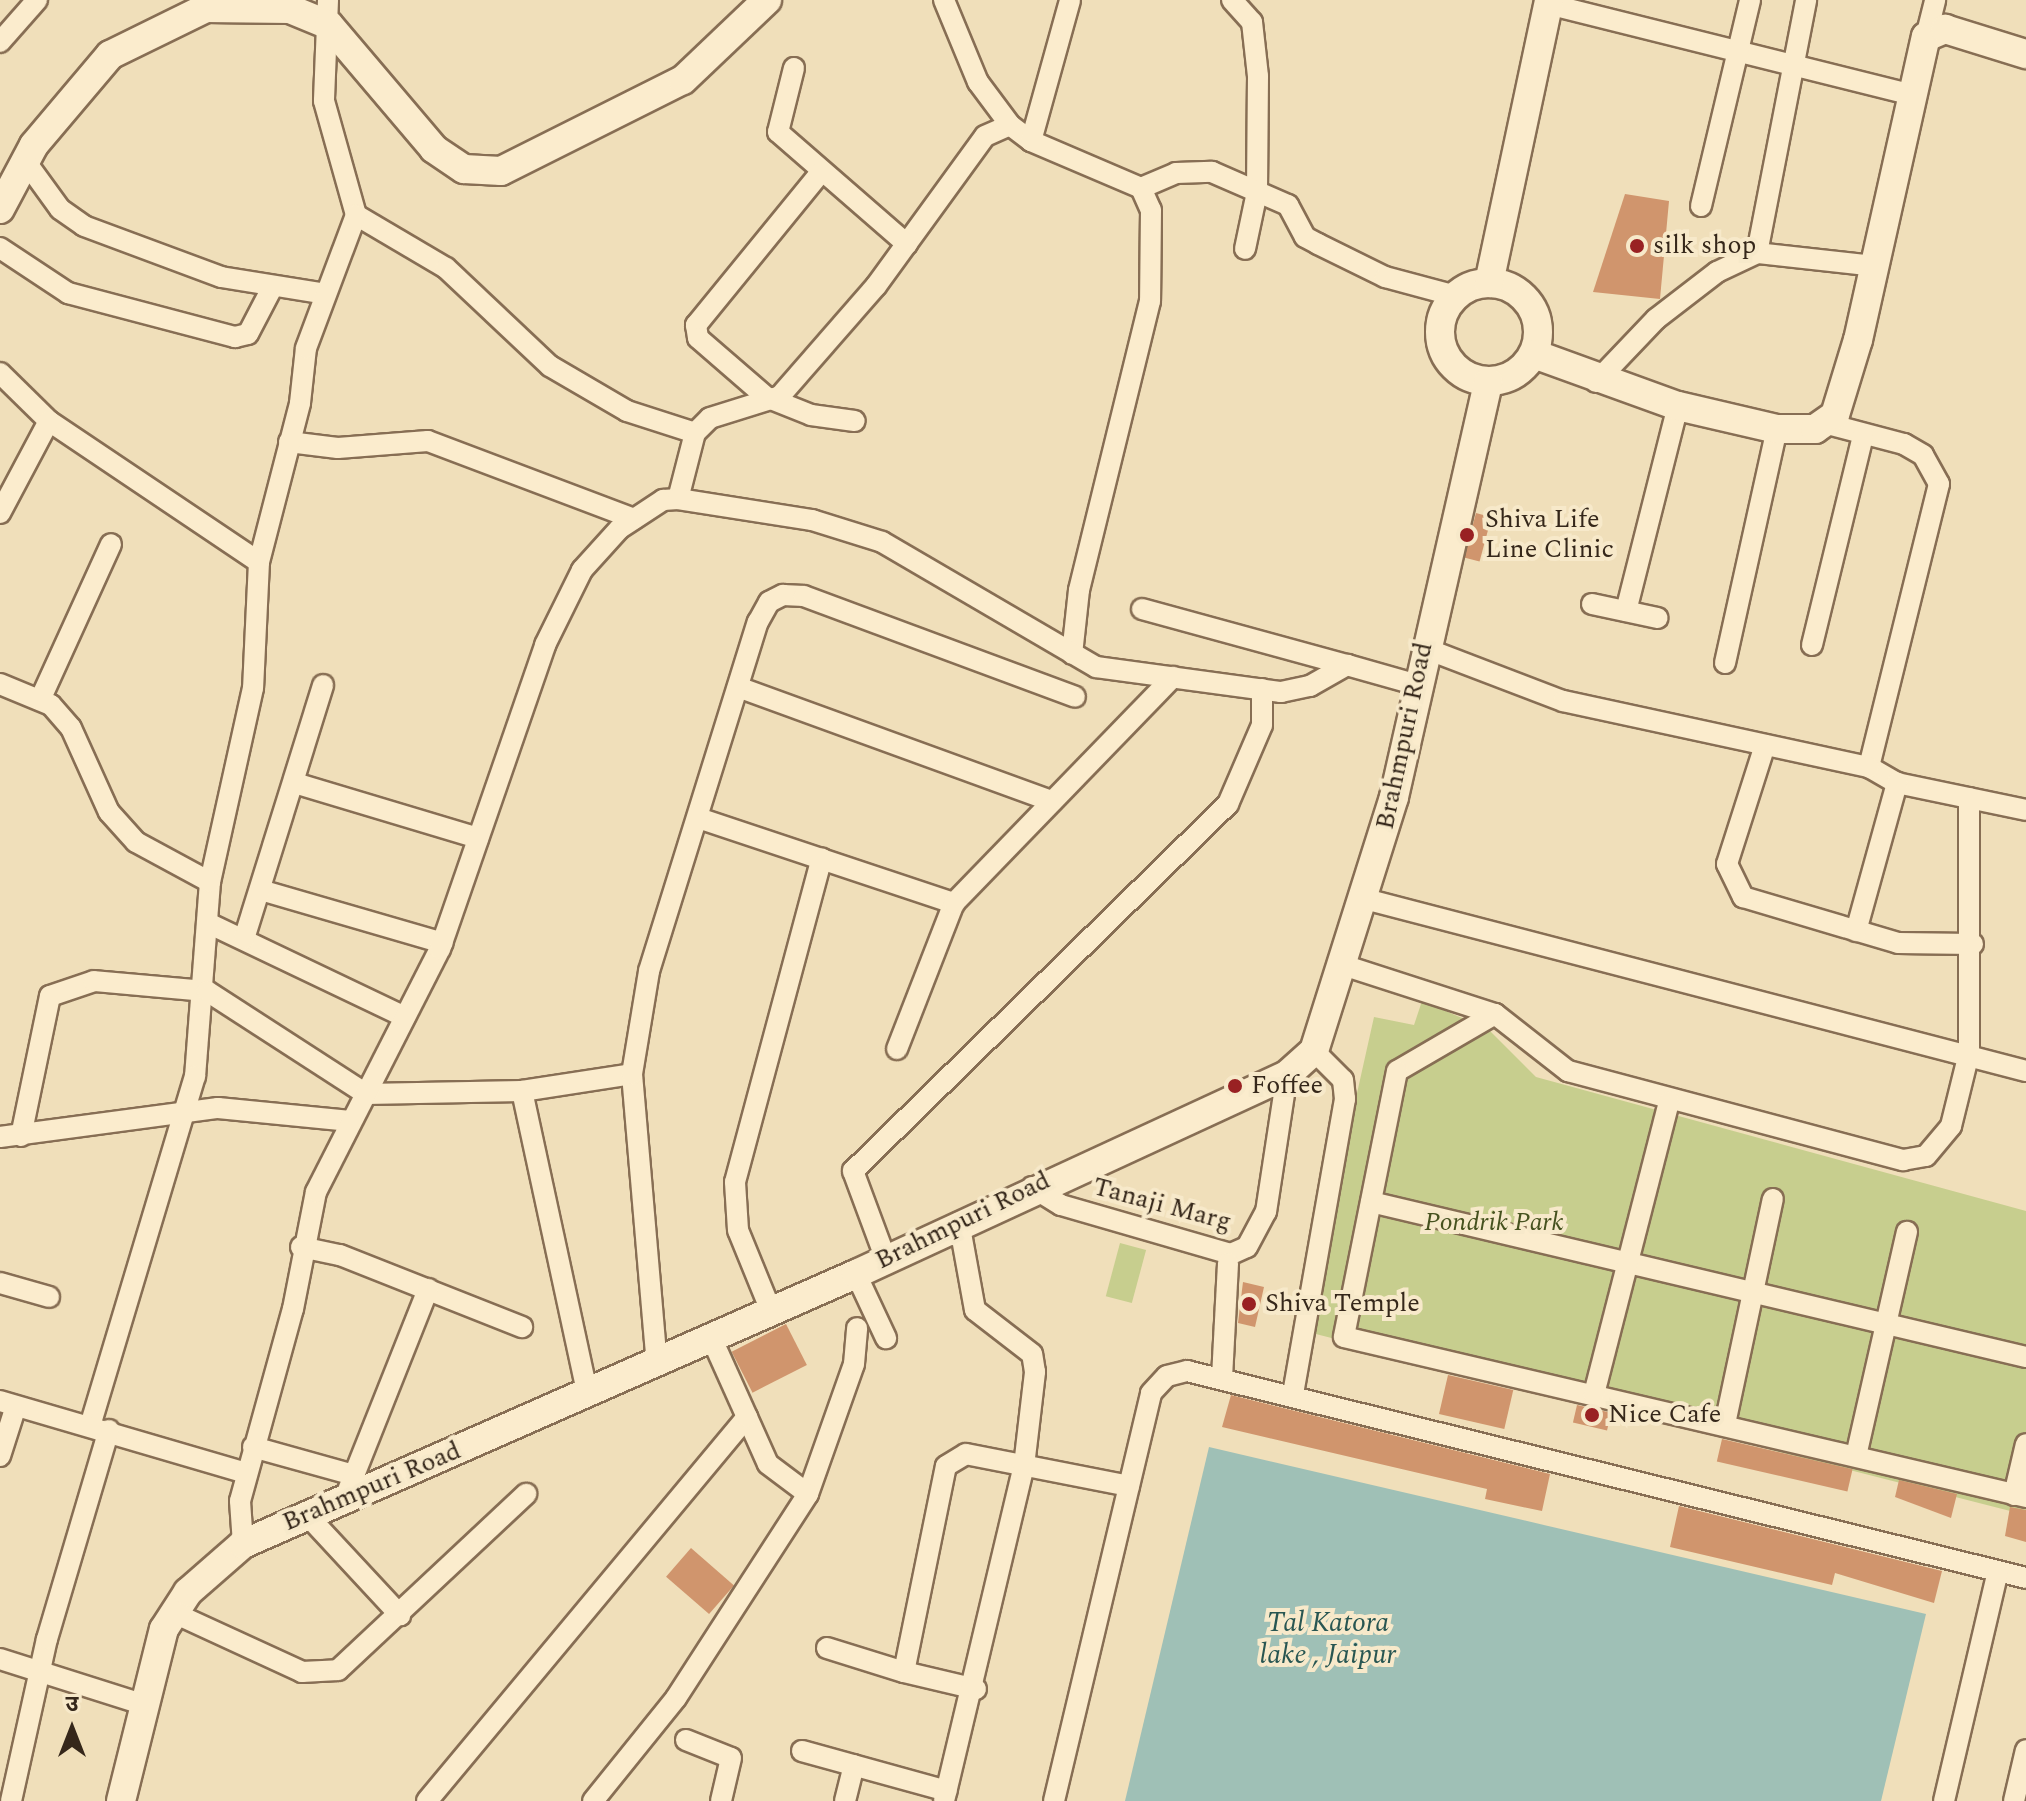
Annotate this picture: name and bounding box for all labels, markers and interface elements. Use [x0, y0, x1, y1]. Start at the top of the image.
place label: silk shop [1653, 230, 1756, 262]
marker: silk shop [1628, 237, 1646, 255]
place label: Shiva Life Line Clinic [1485, 504, 1614, 566]
marker: Shiva Life Line Clinic [1456, 524, 1478, 546]
street label: Brahmpuri Road [1370, 640, 1440, 832]
place label: Foffee [1251, 1070, 1323, 1102]
marker: Foffee [1226, 1077, 1244, 1095]
street label: Brahmpuri Road [870, 1165, 1056, 1277]
street label: Tanaji Marg [1089, 1172, 1235, 1238]
park label: Pondrik Park [1424, 1207, 1564, 1239]
place label: Shiva Temple [1265, 1288, 1420, 1320]
marker: Shiva Temple [1240, 1295, 1258, 1313]
place label: Nice Cafe [1608, 1399, 1721, 1431]
marker: Nice Cafe [1583, 1406, 1601, 1424]
street label: Brahmpuri Road [278, 1435, 466, 1539]
water label: Tal Katora lake , Jaipur [1260, 1606, 1396, 1672]
text: उ [66, 1688, 78, 1721]
north arrow [32, 1689, 112, 1769]

